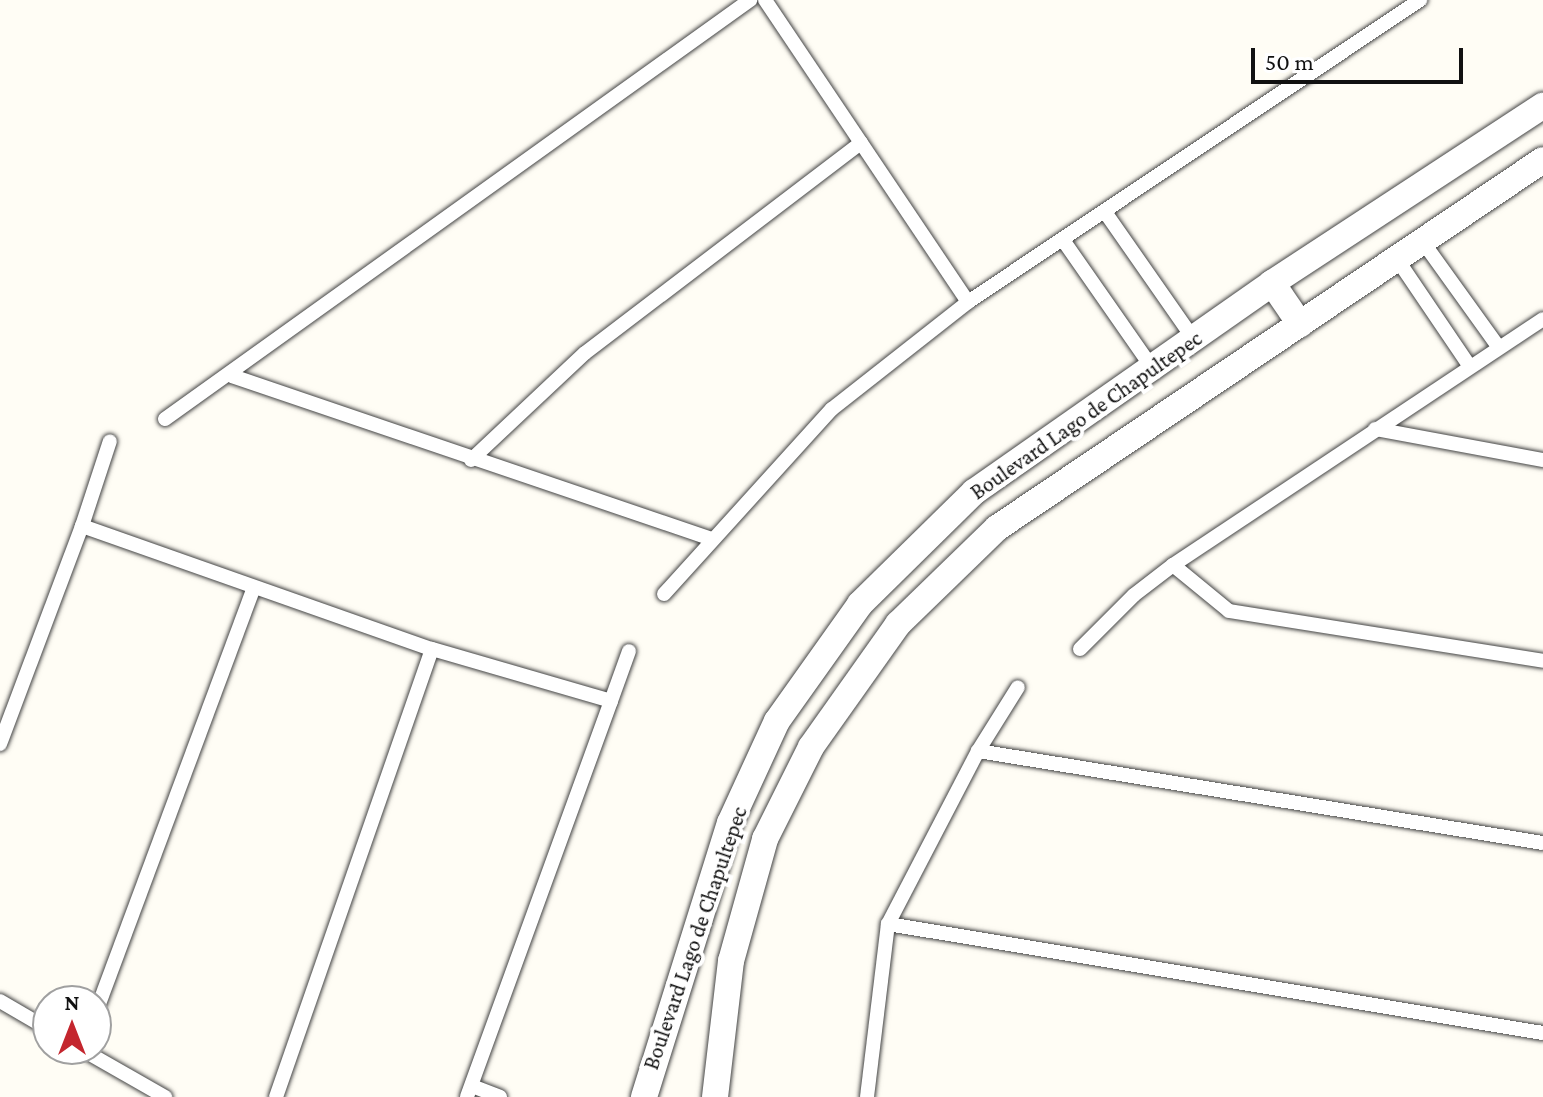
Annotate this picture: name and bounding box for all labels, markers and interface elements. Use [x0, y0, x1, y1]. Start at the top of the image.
scale bar [1255, 32, 1467, 82]
text: 50 m [1265, 48, 1314, 75]
street label: Boulevard Lago de Chapultepec [965, 325, 1207, 505]
street label: Boulevard Lago de Chapultepec [638, 803, 752, 1073]
north arrow [32, 985, 112, 1065]
text: N [65, 990, 80, 1015]

